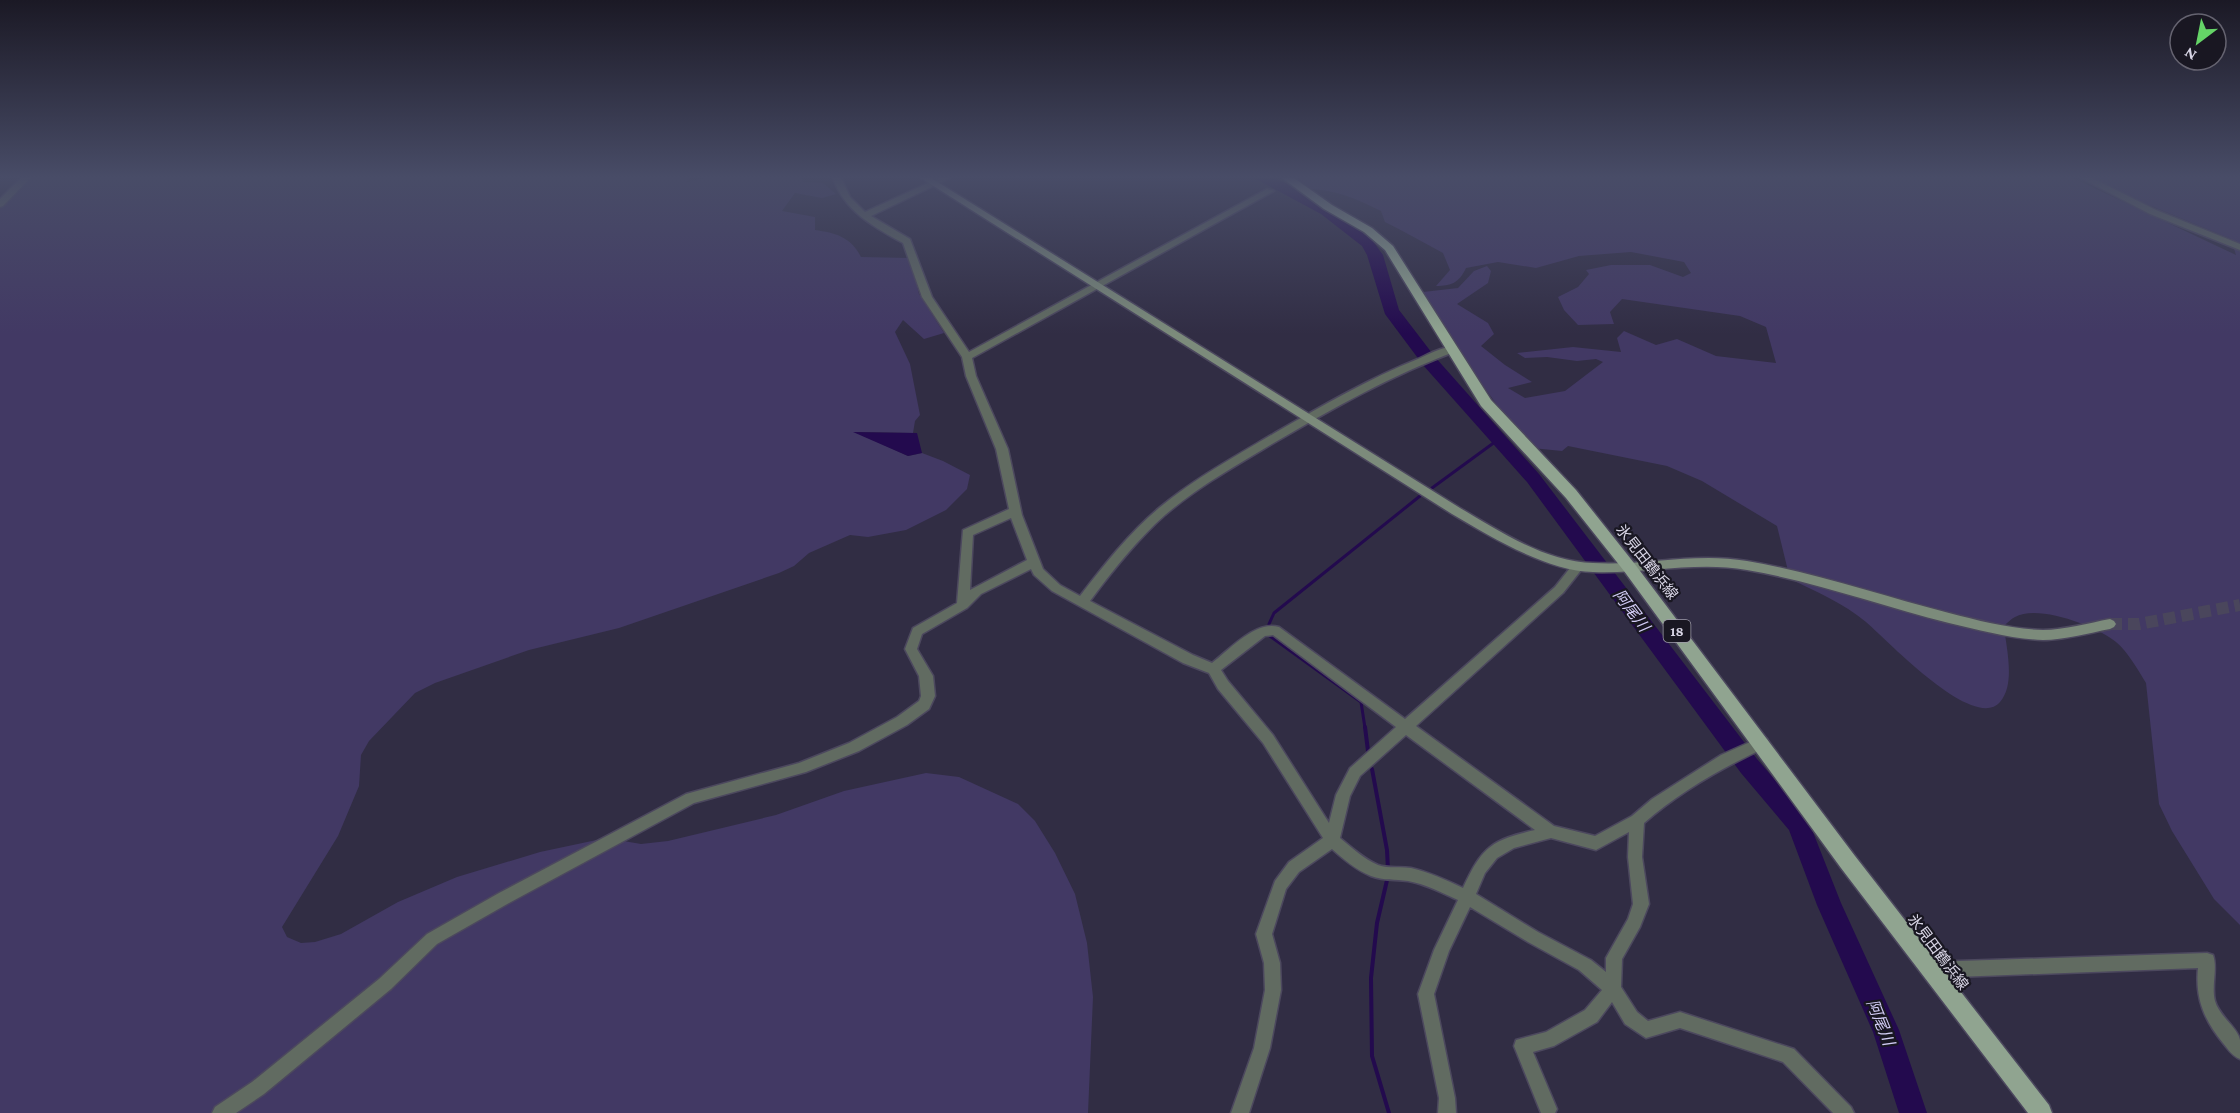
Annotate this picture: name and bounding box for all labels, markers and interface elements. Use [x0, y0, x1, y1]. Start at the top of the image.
north arrow [2168, 12, 2228, 72]
text: N [2181, 44, 2199, 64]
street label: 氷見田鶴浜線 [1613, 522, 1681, 602]
water label: 阿尾川 [1610, 586, 1654, 636]
road number: 18 [1664, 620, 1690, 642]
street label: 氷見田鶴浜線 [1905, 911, 1971, 993]
water label: 阿尾川 [1864, 997, 1898, 1049]

